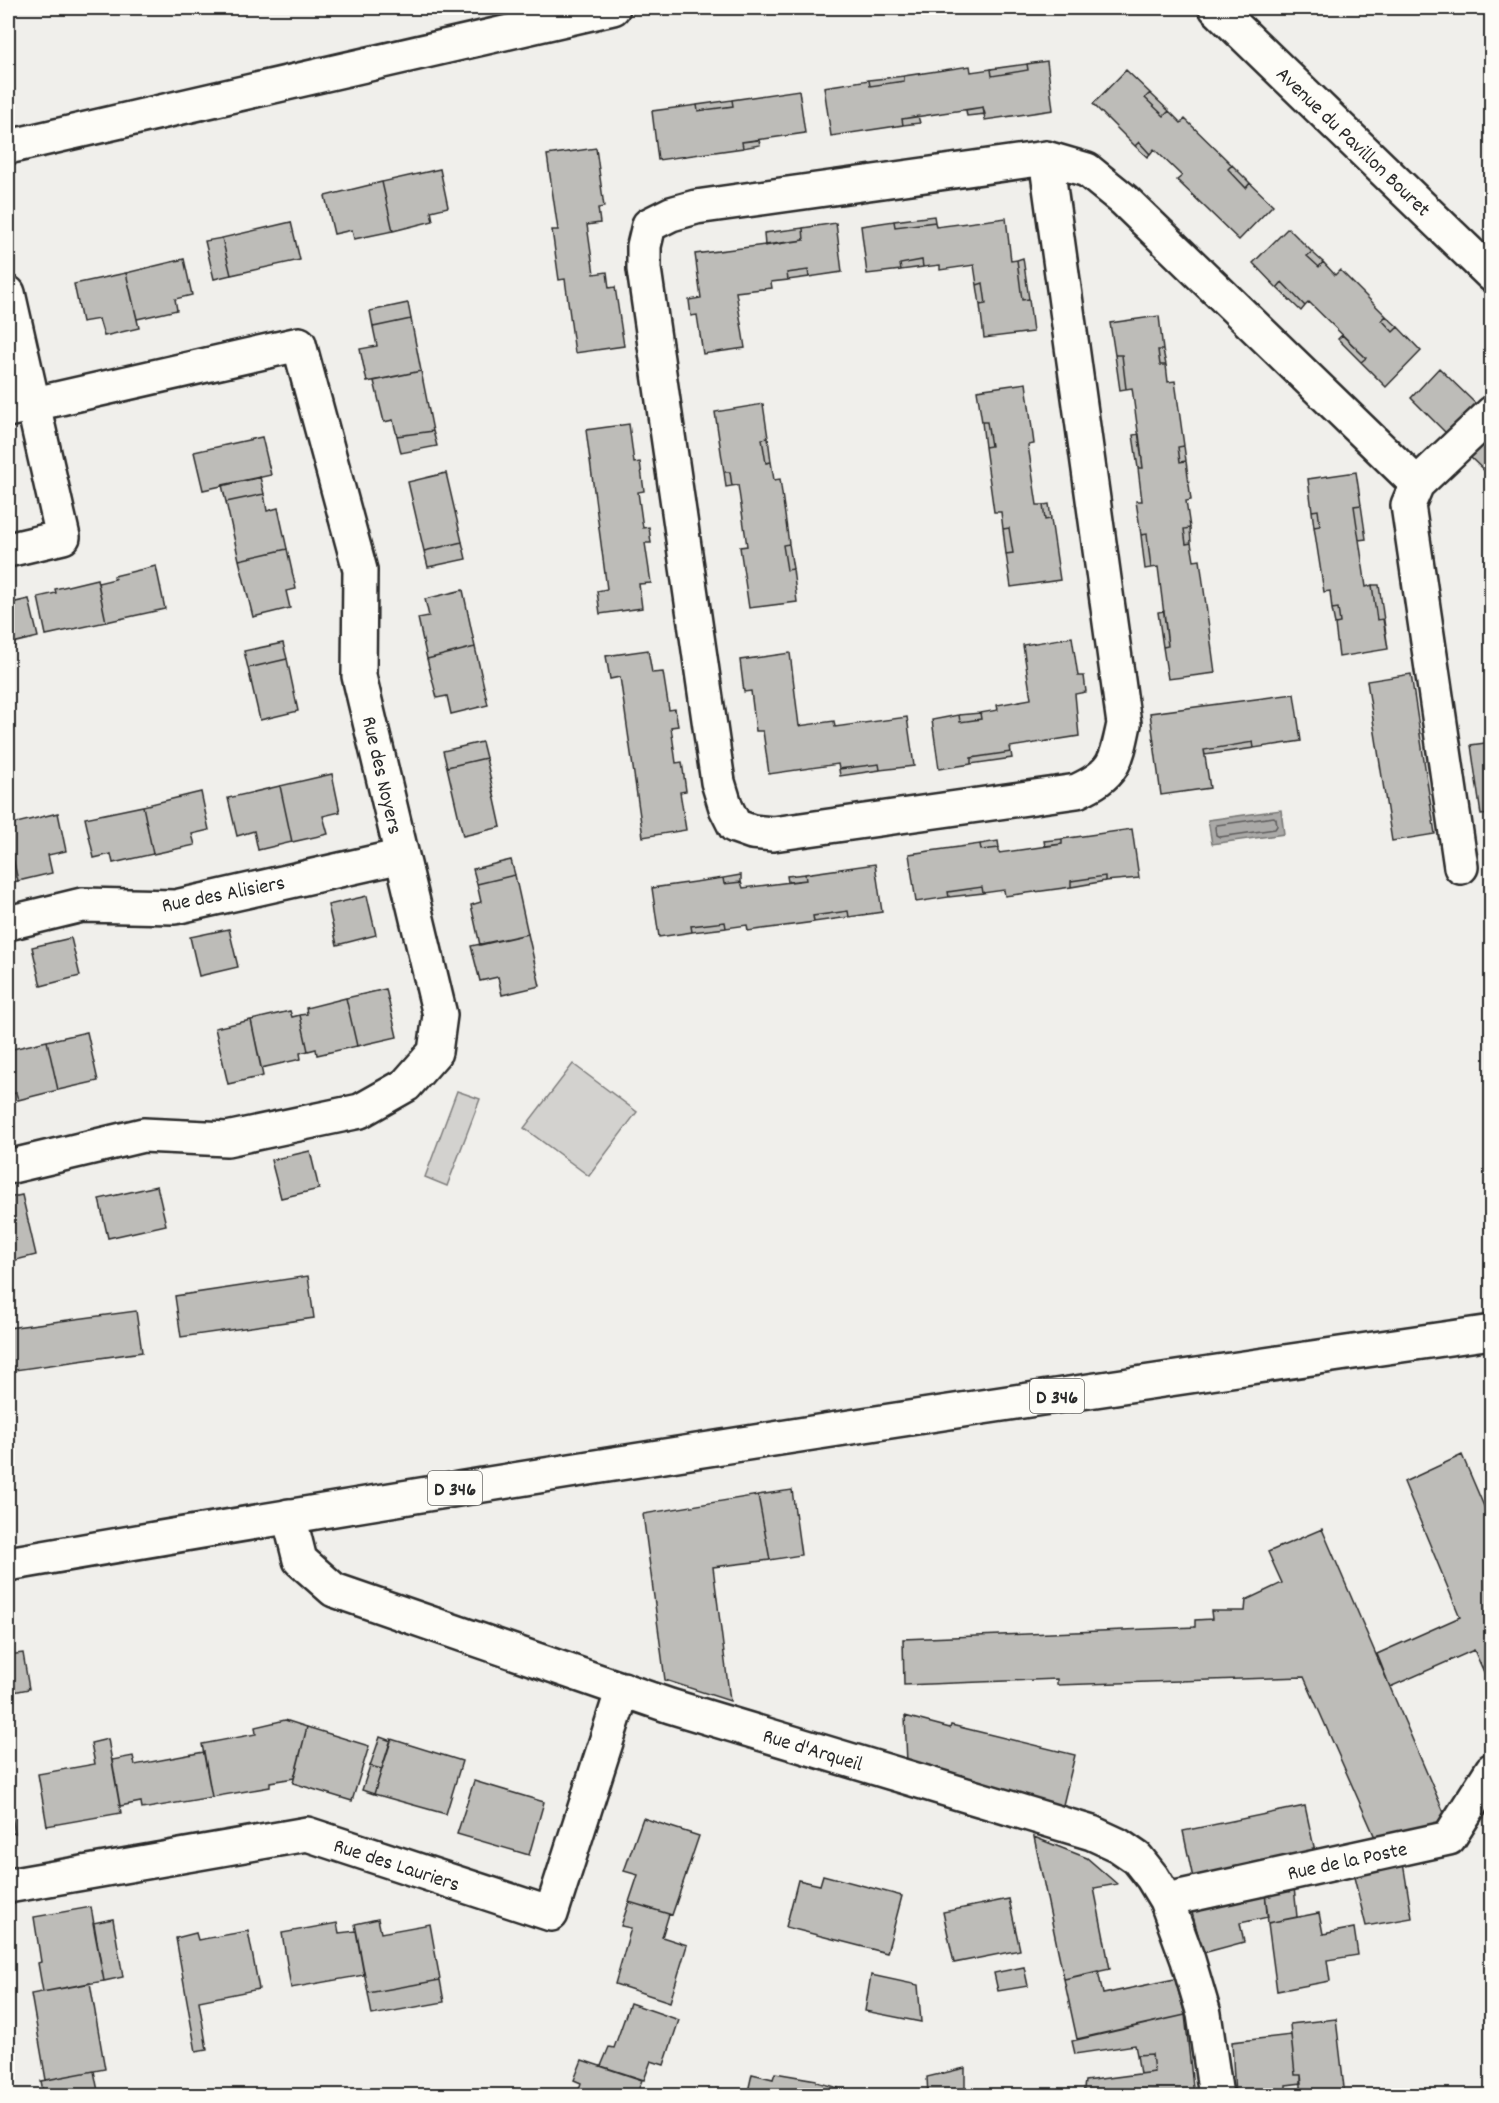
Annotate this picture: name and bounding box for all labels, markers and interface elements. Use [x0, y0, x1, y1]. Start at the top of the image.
street label: Avenue du Pavillon Bouret [1268, 61, 1436, 225]
street label: Rue des Noyers [352, 714, 408, 838]
street label: Rue des Alisiers [159, 869, 288, 923]
road number: D 346 [1030, 1379, 1084, 1413]
road number: D 346 [428, 1471, 482, 1505]
street label: Rue d'Arqueil [758, 1722, 866, 1781]
street label: Rue des Lauriers [329, 1832, 463, 1901]
street label: Rue de la Poste [1285, 1836, 1410, 1890]

